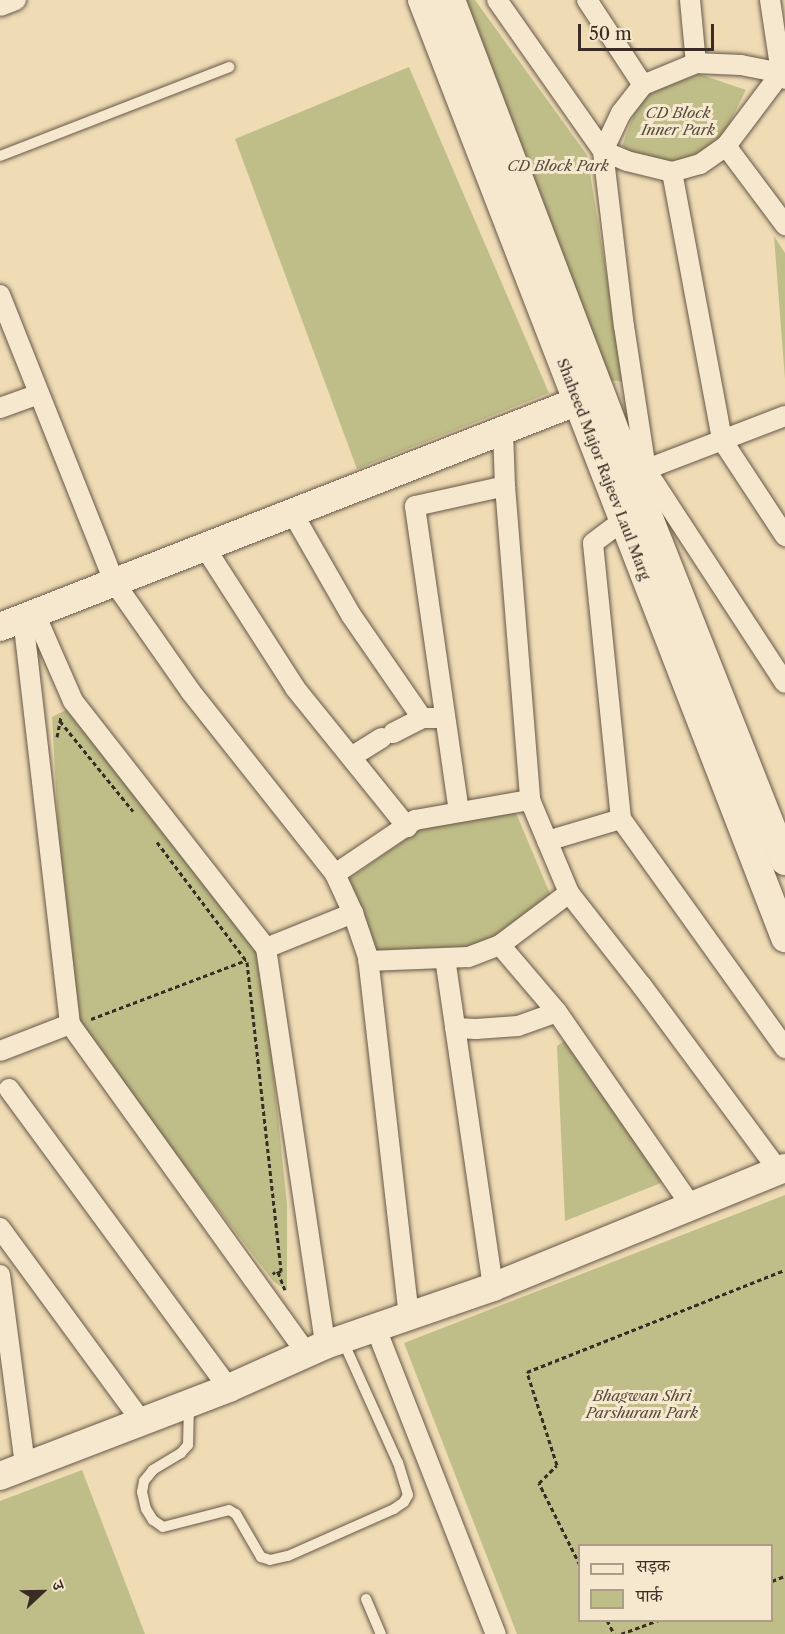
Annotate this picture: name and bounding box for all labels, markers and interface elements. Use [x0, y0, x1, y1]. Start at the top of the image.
scale bar [581, 12, 718, 50]
text: 50 m [589, 23, 632, 45]
park label: CD Block Inner Park [641, 103, 715, 138]
park label: CD Block Park [507, 157, 609, 175]
street label: Shaheed Major Rajeev Laul Marg [553, 355, 655, 583]
park label: Bhagwan Shri Parshuram Park [586, 1386, 698, 1421]
legend [578, 1544, 773, 1622]
text: सड़क [636, 1555, 670, 1577]
north arrow [12, 1562, 72, 1622]
text: उ [48, 1578, 69, 1593]
text: पार्क [636, 1585, 663, 1607]

